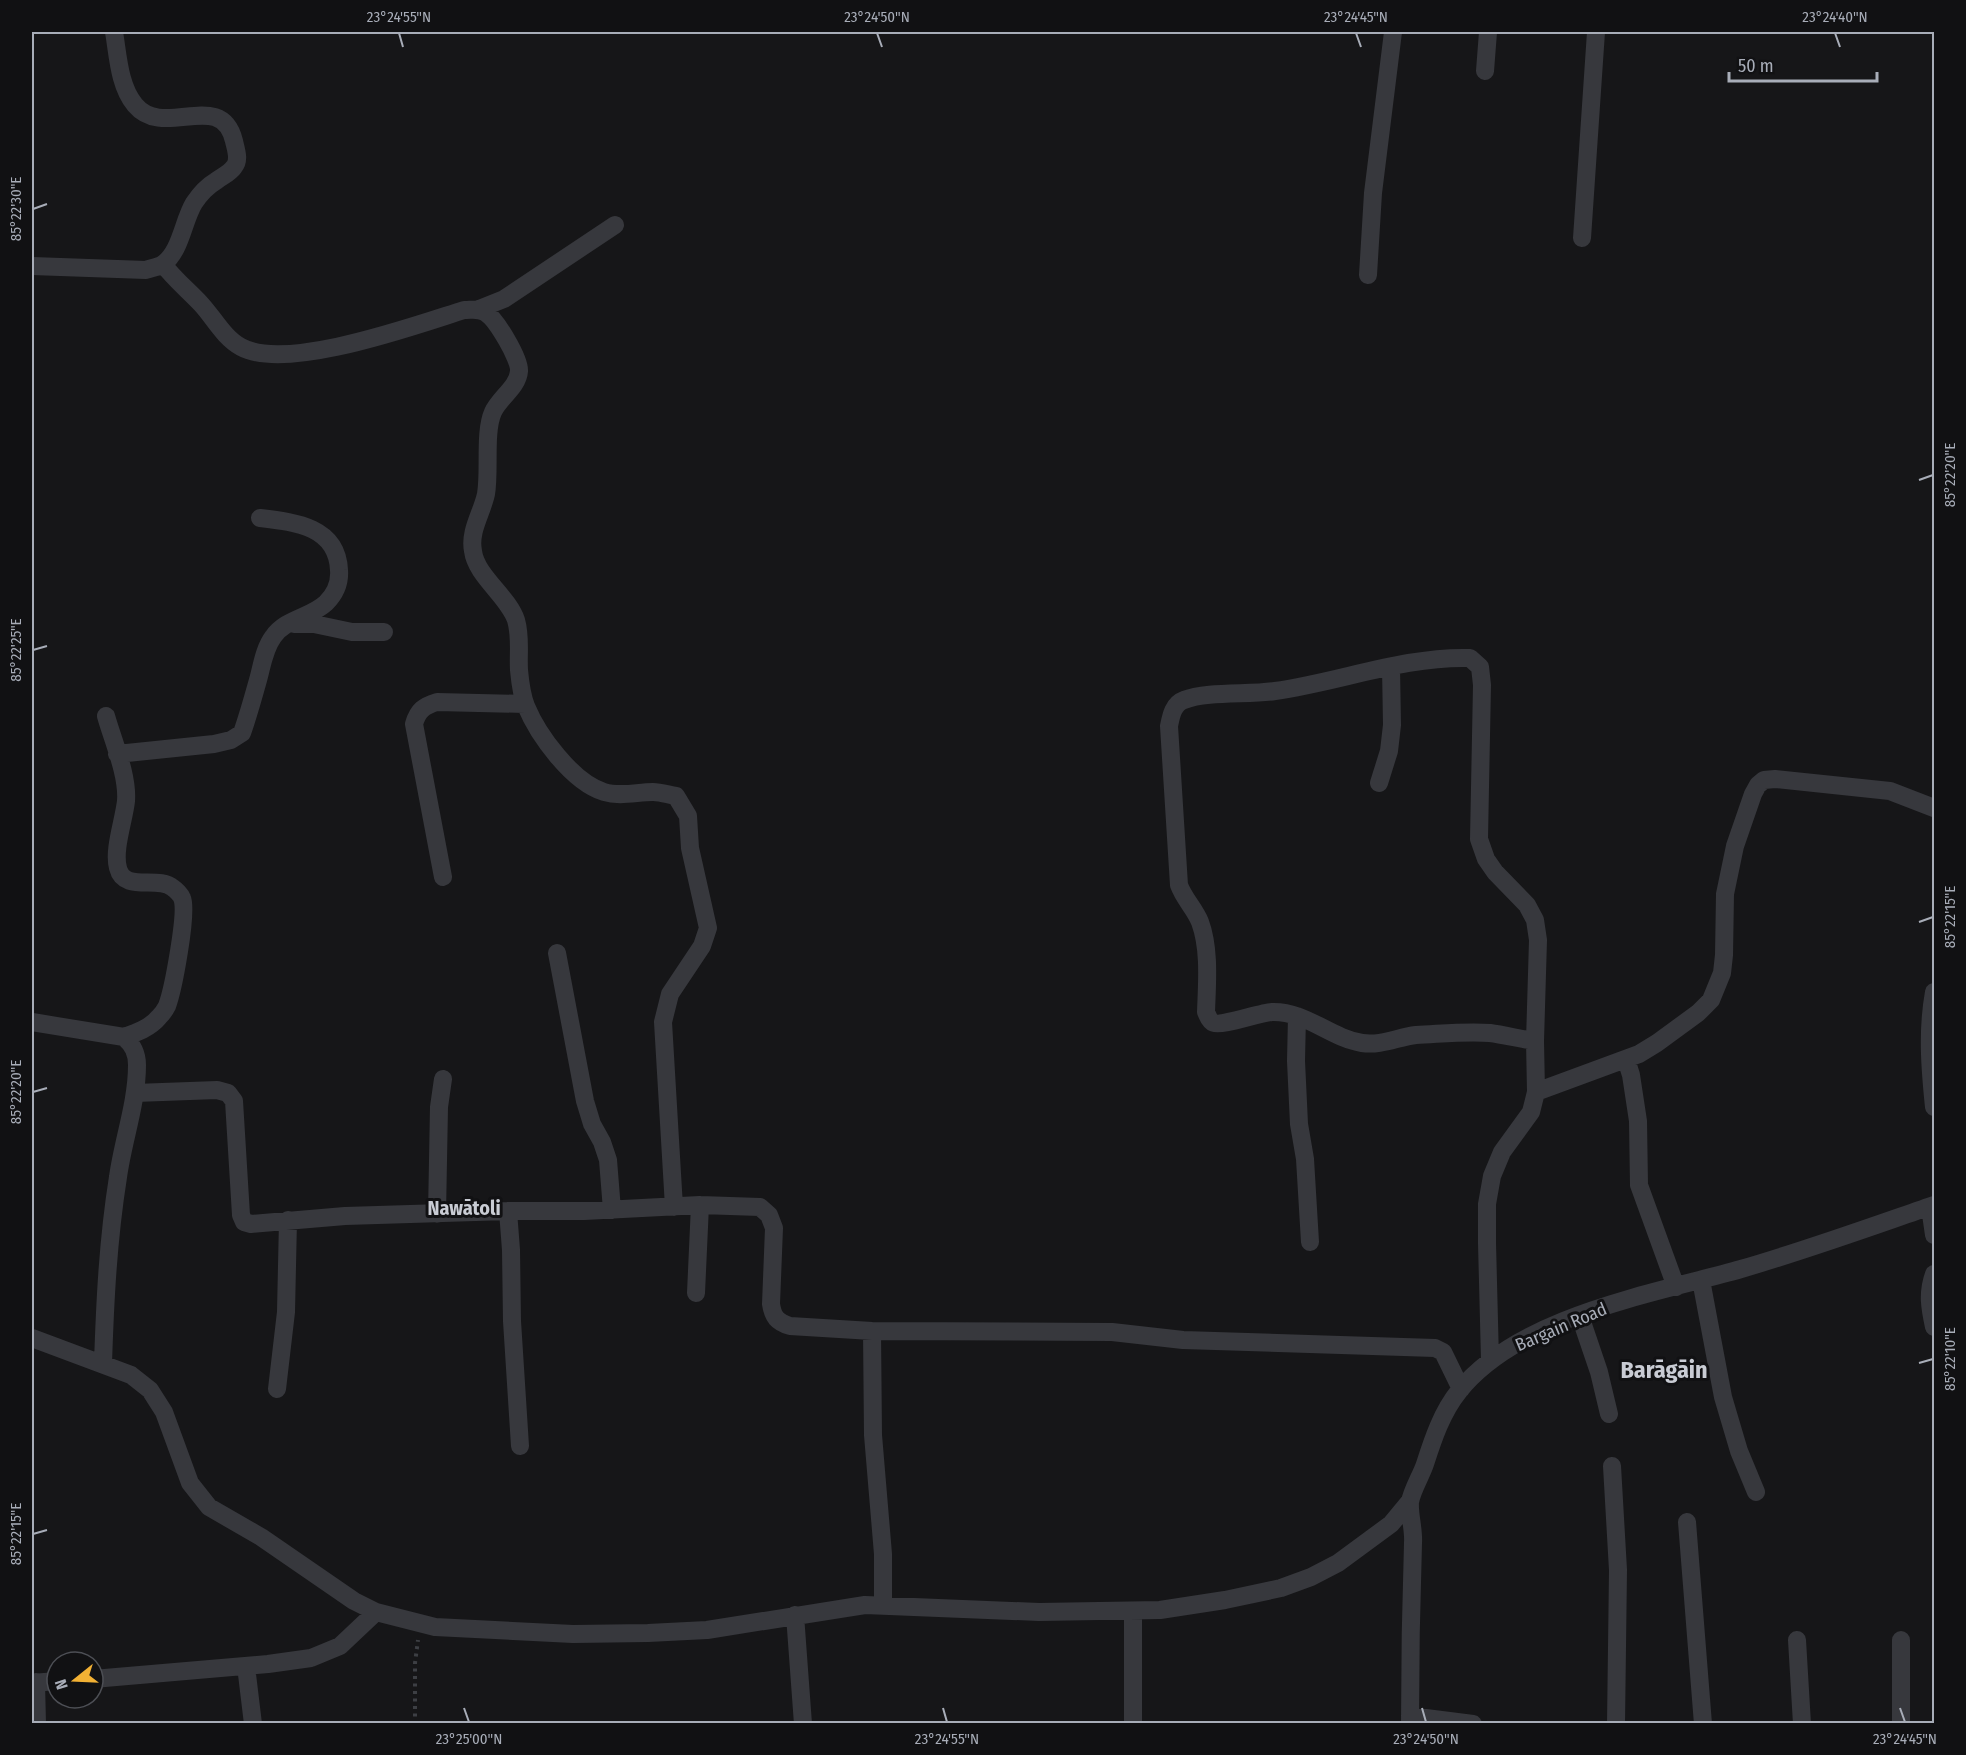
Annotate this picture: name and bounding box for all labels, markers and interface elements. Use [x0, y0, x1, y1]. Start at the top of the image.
text: 23°24'55"N [367, 8, 431, 26]
text: 23°24'50"N [844, 8, 910, 26]
text: 23°24'45"N [1324, 8, 1388, 26]
text: 23°24'40"N [1802, 8, 1868, 26]
scale bar [1729, 45, 1878, 83]
text: 50 m [1738, 55, 1774, 77]
text: 85°22'30"E [7, 177, 25, 241]
text: 85°22'20"E [1941, 443, 1959, 507]
text: 85°22'25"E [7, 618, 25, 682]
text: 85°22'15"E [1941, 886, 1959, 948]
text: 85°22'20"E [7, 1060, 25, 1124]
district label: Nawātoli [427, 1196, 501, 1220]
street label: Bargain Road [1512, 1298, 1610, 1356]
text: 85°22'10"E [1941, 1327, 1959, 1391]
district label: Barāgāin [1620, 1356, 1708, 1384]
text: 85°22'15"E [7, 1503, 25, 1565]
north arrow [45, 1650, 105, 1710]
text: N [51, 1677, 72, 1692]
text: 23°25'00"N [436, 1730, 502, 1748]
text: 23°24'55"N [915, 1730, 979, 1748]
text: 23°24'50"N [1393, 1730, 1459, 1748]
text: 23°24'45"N [1873, 1730, 1937, 1748]

